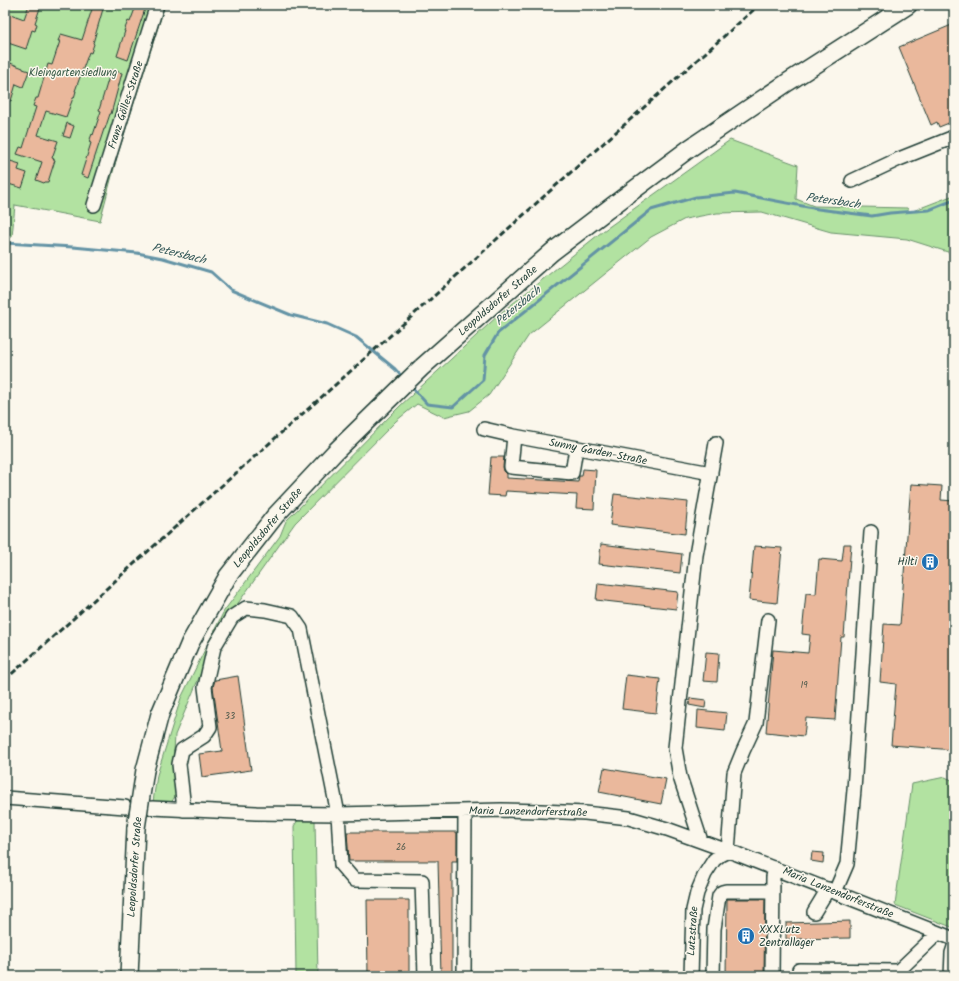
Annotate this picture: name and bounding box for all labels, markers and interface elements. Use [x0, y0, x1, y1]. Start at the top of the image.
street label: Franz Gölles-Straße [103, 59, 149, 151]
park label: Kleingartensiedlung [29, 64, 117, 82]
water label: Petersbach [805, 188, 863, 214]
water label: Petersbach [150, 238, 209, 270]
street label: Leopoldsdorfer Straße [454, 261, 542, 341]
water label: Petersbach [491, 280, 546, 331]
street label: Sunny Garden-Straße [547, 434, 649, 470]
street label: Leopoldsdorfer Straße [229, 484, 307, 572]
building icon: Hilti [920, 552, 940, 572]
place label: Hilti [897, 553, 917, 571]
house number: 19 [800, 678, 808, 693]
house number: 33 [225, 709, 235, 724]
street label: Maria Lanzendorferstraße [469, 802, 587, 822]
street label: Leopoldsdorfer Straße [123, 816, 147, 918]
house number: 26 [396, 840, 406, 855]
street label: Maria Lanzendorferstraße [780, 862, 896, 924]
street label: Lutzstraße [682, 906, 704, 956]
place label: XXXLutz Zentrallager [759, 921, 815, 952]
building icon: XXXLutz Zentrallager [736, 926, 756, 946]

